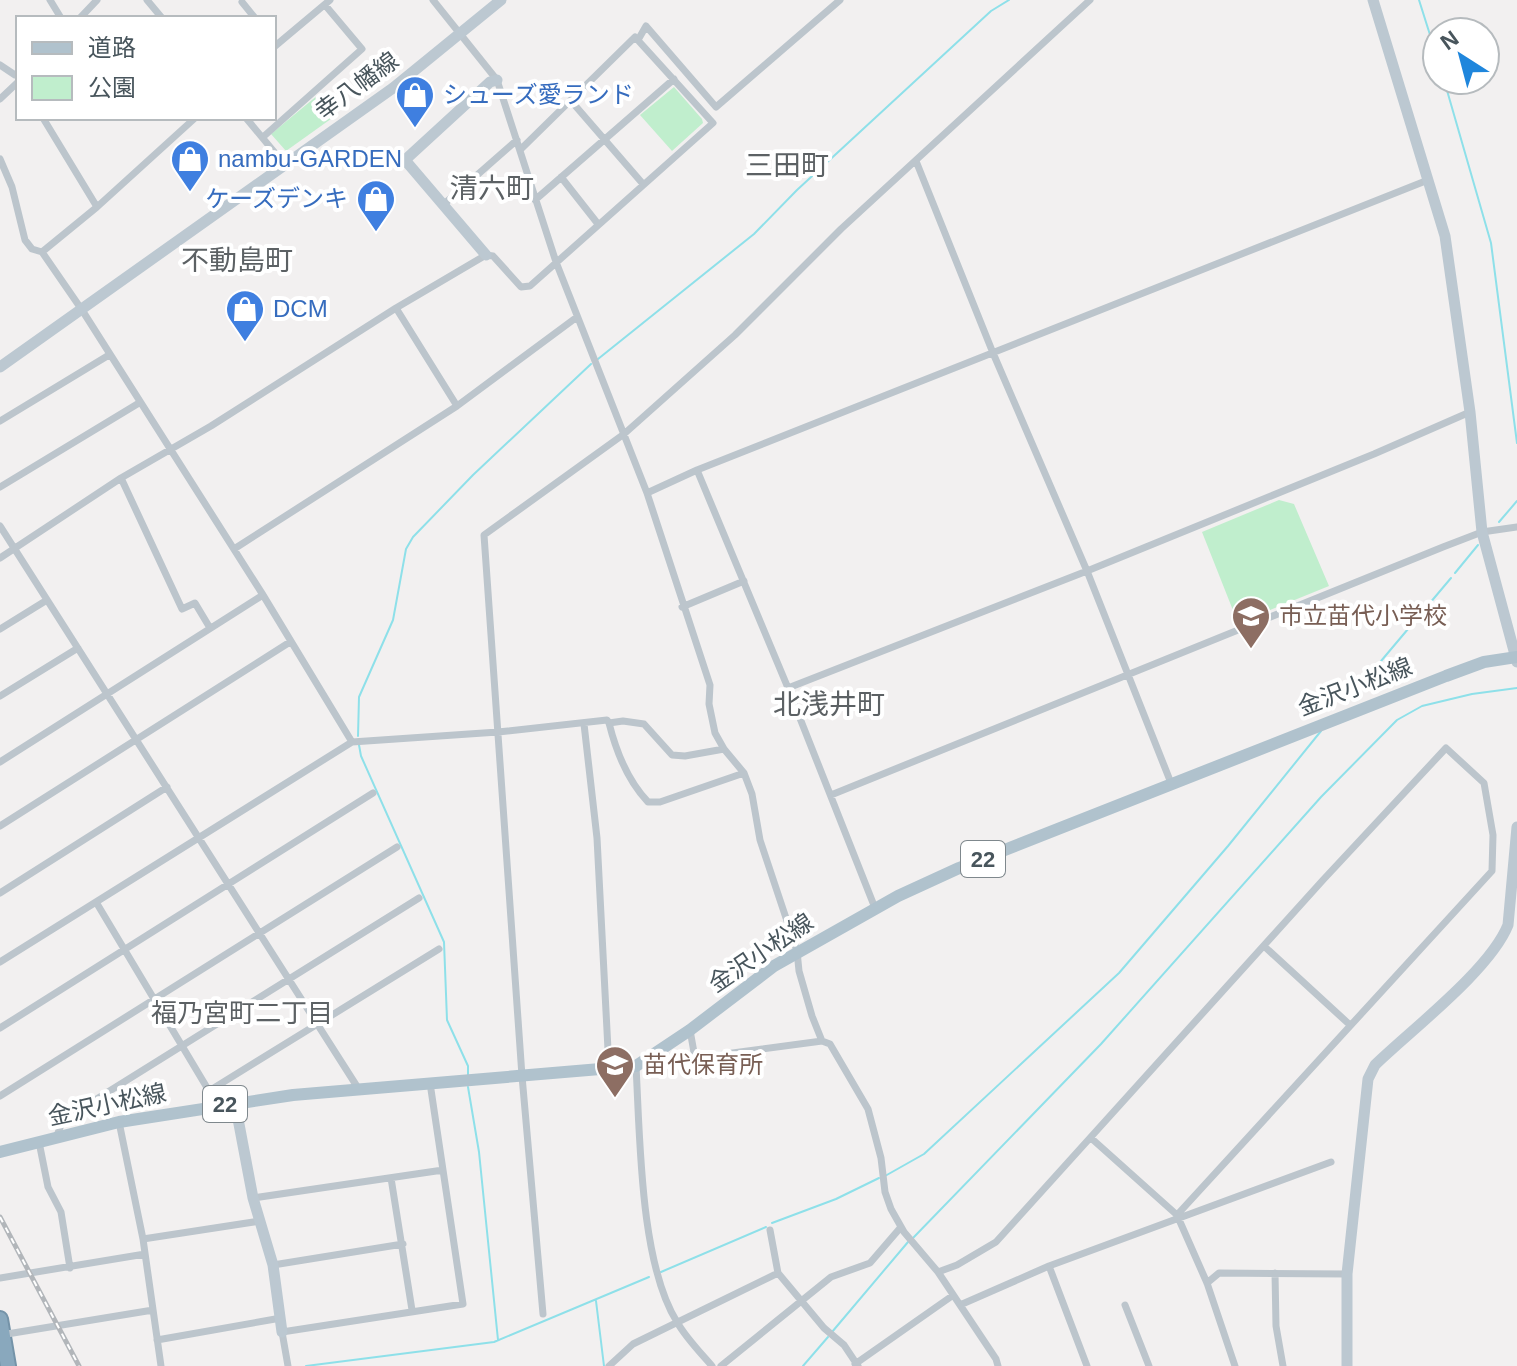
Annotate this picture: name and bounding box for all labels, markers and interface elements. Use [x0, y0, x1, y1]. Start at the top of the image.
legend [16, 16, 276, 120]
north arrow [1421, 16, 1501, 96]
text: N [1436, 25, 1463, 55]
text: 道路 [88, 34, 136, 61]
street label: 幸八幡線 [310, 46, 403, 125]
text: 公園 [88, 74, 136, 101]
shop icon: シューズ愛ランド [394, 74, 436, 129]
place label: シューズ愛ランド [443, 81, 634, 108]
shop icon: nambu-GARDEN [169, 138, 211, 193]
place label: nambu-GARDEN [218, 145, 402, 172]
district label: 三田町 [745, 150, 829, 181]
district label: 清六町 [450, 173, 534, 204]
shop icon: ケーズデンキ [355, 178, 397, 233]
place label: ケーズデンキ [205, 185, 348, 212]
district label: 不動島町 [181, 245, 293, 276]
shop icon: DCM [224, 288, 266, 343]
place label: DCM [273, 295, 328, 322]
school or university icon: 市立苗代小学校 [1230, 595, 1272, 650]
place label: 市立苗代小学校 [1279, 602, 1447, 629]
street label: 金沢小松線 [1294, 652, 1416, 721]
district label: 北浅井町 [773, 689, 885, 720]
road number: 22 [961, 841, 1005, 877]
street label: 金沢小松線 [703, 908, 818, 997]
district label: 福乃宮町二丁目 [151, 998, 333, 1028]
school or university icon: 苗代保育所 [594, 1044, 636, 1099]
place label: 苗代保育所 [643, 1051, 763, 1078]
street label: 金沢小松線 [45, 1079, 168, 1130]
road number: 22 [203, 1086, 247, 1122]

